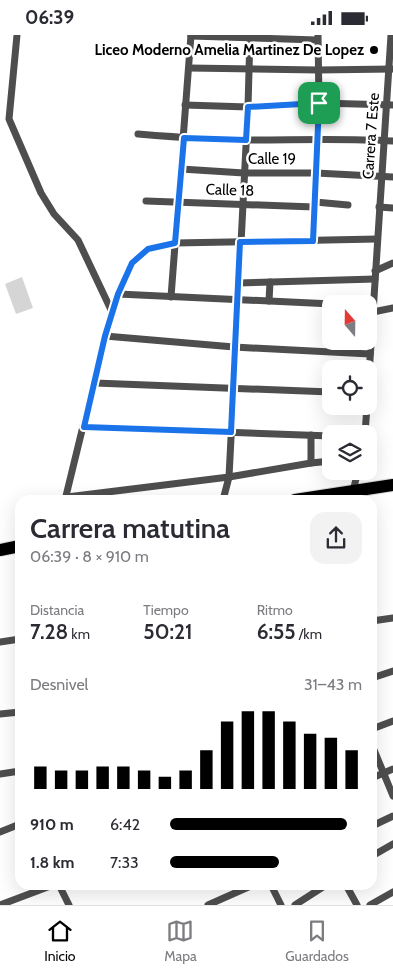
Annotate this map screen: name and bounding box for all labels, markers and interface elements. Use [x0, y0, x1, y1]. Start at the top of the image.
text: 06:39 [25, 6, 74, 29]
place label: Liceo Moderno Amelia Martinez De Lopez [94, 41, 364, 59]
marker: Liceo Moderno Amelia Martinez De Lopez [368, 44, 380, 56]
pin [298, 82, 340, 124]
icon: arrive [305, 89, 333, 117]
street label: Carrera 7 Este [359, 92, 383, 180]
street label: Calle 19 [248, 150, 296, 168]
street label: Calle 18 [205, 180, 255, 200]
north arrow [322, 295, 378, 350]
map controls [322, 295, 377, 480]
button: locate [322, 360, 377, 415]
button: layers [322, 425, 377, 480]
text: Carrera matutina [30, 511, 230, 545]
button: share [310, 512, 362, 564]
text: 06:39 · 8 × 910 m [30, 547, 149, 566]
text: Distancia [30, 601, 84, 619]
text: Tiempo [143, 601, 189, 619]
text: Ritmo [257, 601, 293, 619]
text: 7.28 [30, 619, 68, 644]
text: 50:21 [143, 619, 192, 644]
text: 6:55 [257, 619, 296, 644]
text: km [68, 625, 90, 643]
text: /km [296, 625, 322, 643]
text: Desnivel [30, 675, 88, 694]
text: 31–43 m [304, 675, 362, 694]
text: 910 m [30, 815, 74, 834]
text: 6:42 [110, 815, 140, 834]
text: 1.8 km [30, 853, 74, 872]
text: 7:33 [110, 853, 139, 872]
tab: Inicio [44, 917, 76, 965]
tab: Mapa [164, 917, 197, 965]
tab: Guardados [285, 917, 349, 965]

